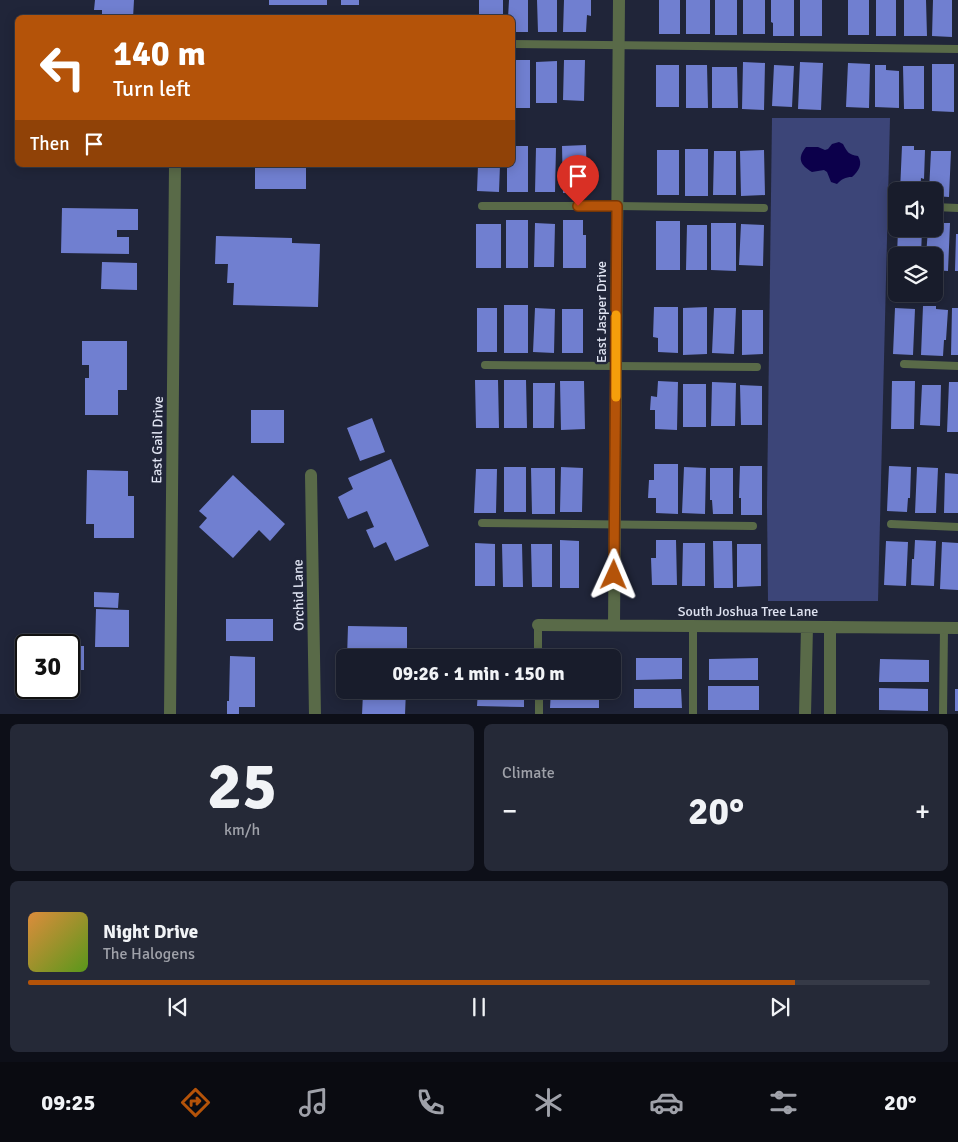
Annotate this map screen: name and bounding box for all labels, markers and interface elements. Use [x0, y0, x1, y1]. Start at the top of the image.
text: 140 m [113, 32, 206, 75]
icon: left [30, 35, 95, 100]
text: Turn left [113, 75, 191, 102]
icon: arrive [80, 130, 108, 158]
text: Then [30, 132, 70, 156]
pin [557, 155, 599, 206]
icon: arrive [564, 162, 592, 190]
map controls [888, 182, 943, 302]
button: sound [888, 182, 943, 237]
button: layers [888, 247, 943, 302]
street label: East Jasper Drive [593, 261, 610, 363]
street label: East Gail Drive [148, 396, 167, 484]
position arrow [587, 548, 639, 600]
street label: Orchid Lane [289, 559, 308, 631]
street label: South Joshua Tree Lane [678, 603, 818, 620]
speed limit sign: 30 [15, 634, 80, 699]
text: 09:26 · 1 min · 150 m [392, 662, 565, 686]
text: 25 [207, 747, 277, 827]
text: Climate [502, 763, 555, 783]
text: 20° [688, 788, 744, 835]
text: − [502, 794, 517, 828]
text: + [915, 794, 930, 828]
text: km/h [224, 820, 260, 840]
text: Night Drive [103, 920, 198, 944]
text: The Halogens [103, 944, 195, 964]
icon: previous [164, 993, 192, 1021]
icon: pause [465, 993, 493, 1021]
icon: next [766, 993, 794, 1021]
icon: directions [178, 1085, 213, 1120]
icon: music [296, 1085, 331, 1120]
icon: phone [413, 1085, 448, 1120]
icon: climate [531, 1085, 566, 1120]
icon: car [649, 1085, 684, 1120]
icon: filters [766, 1085, 801, 1120]
text: 09:25 [41, 1089, 95, 1116]
text: 20° [884, 1089, 917, 1116]

